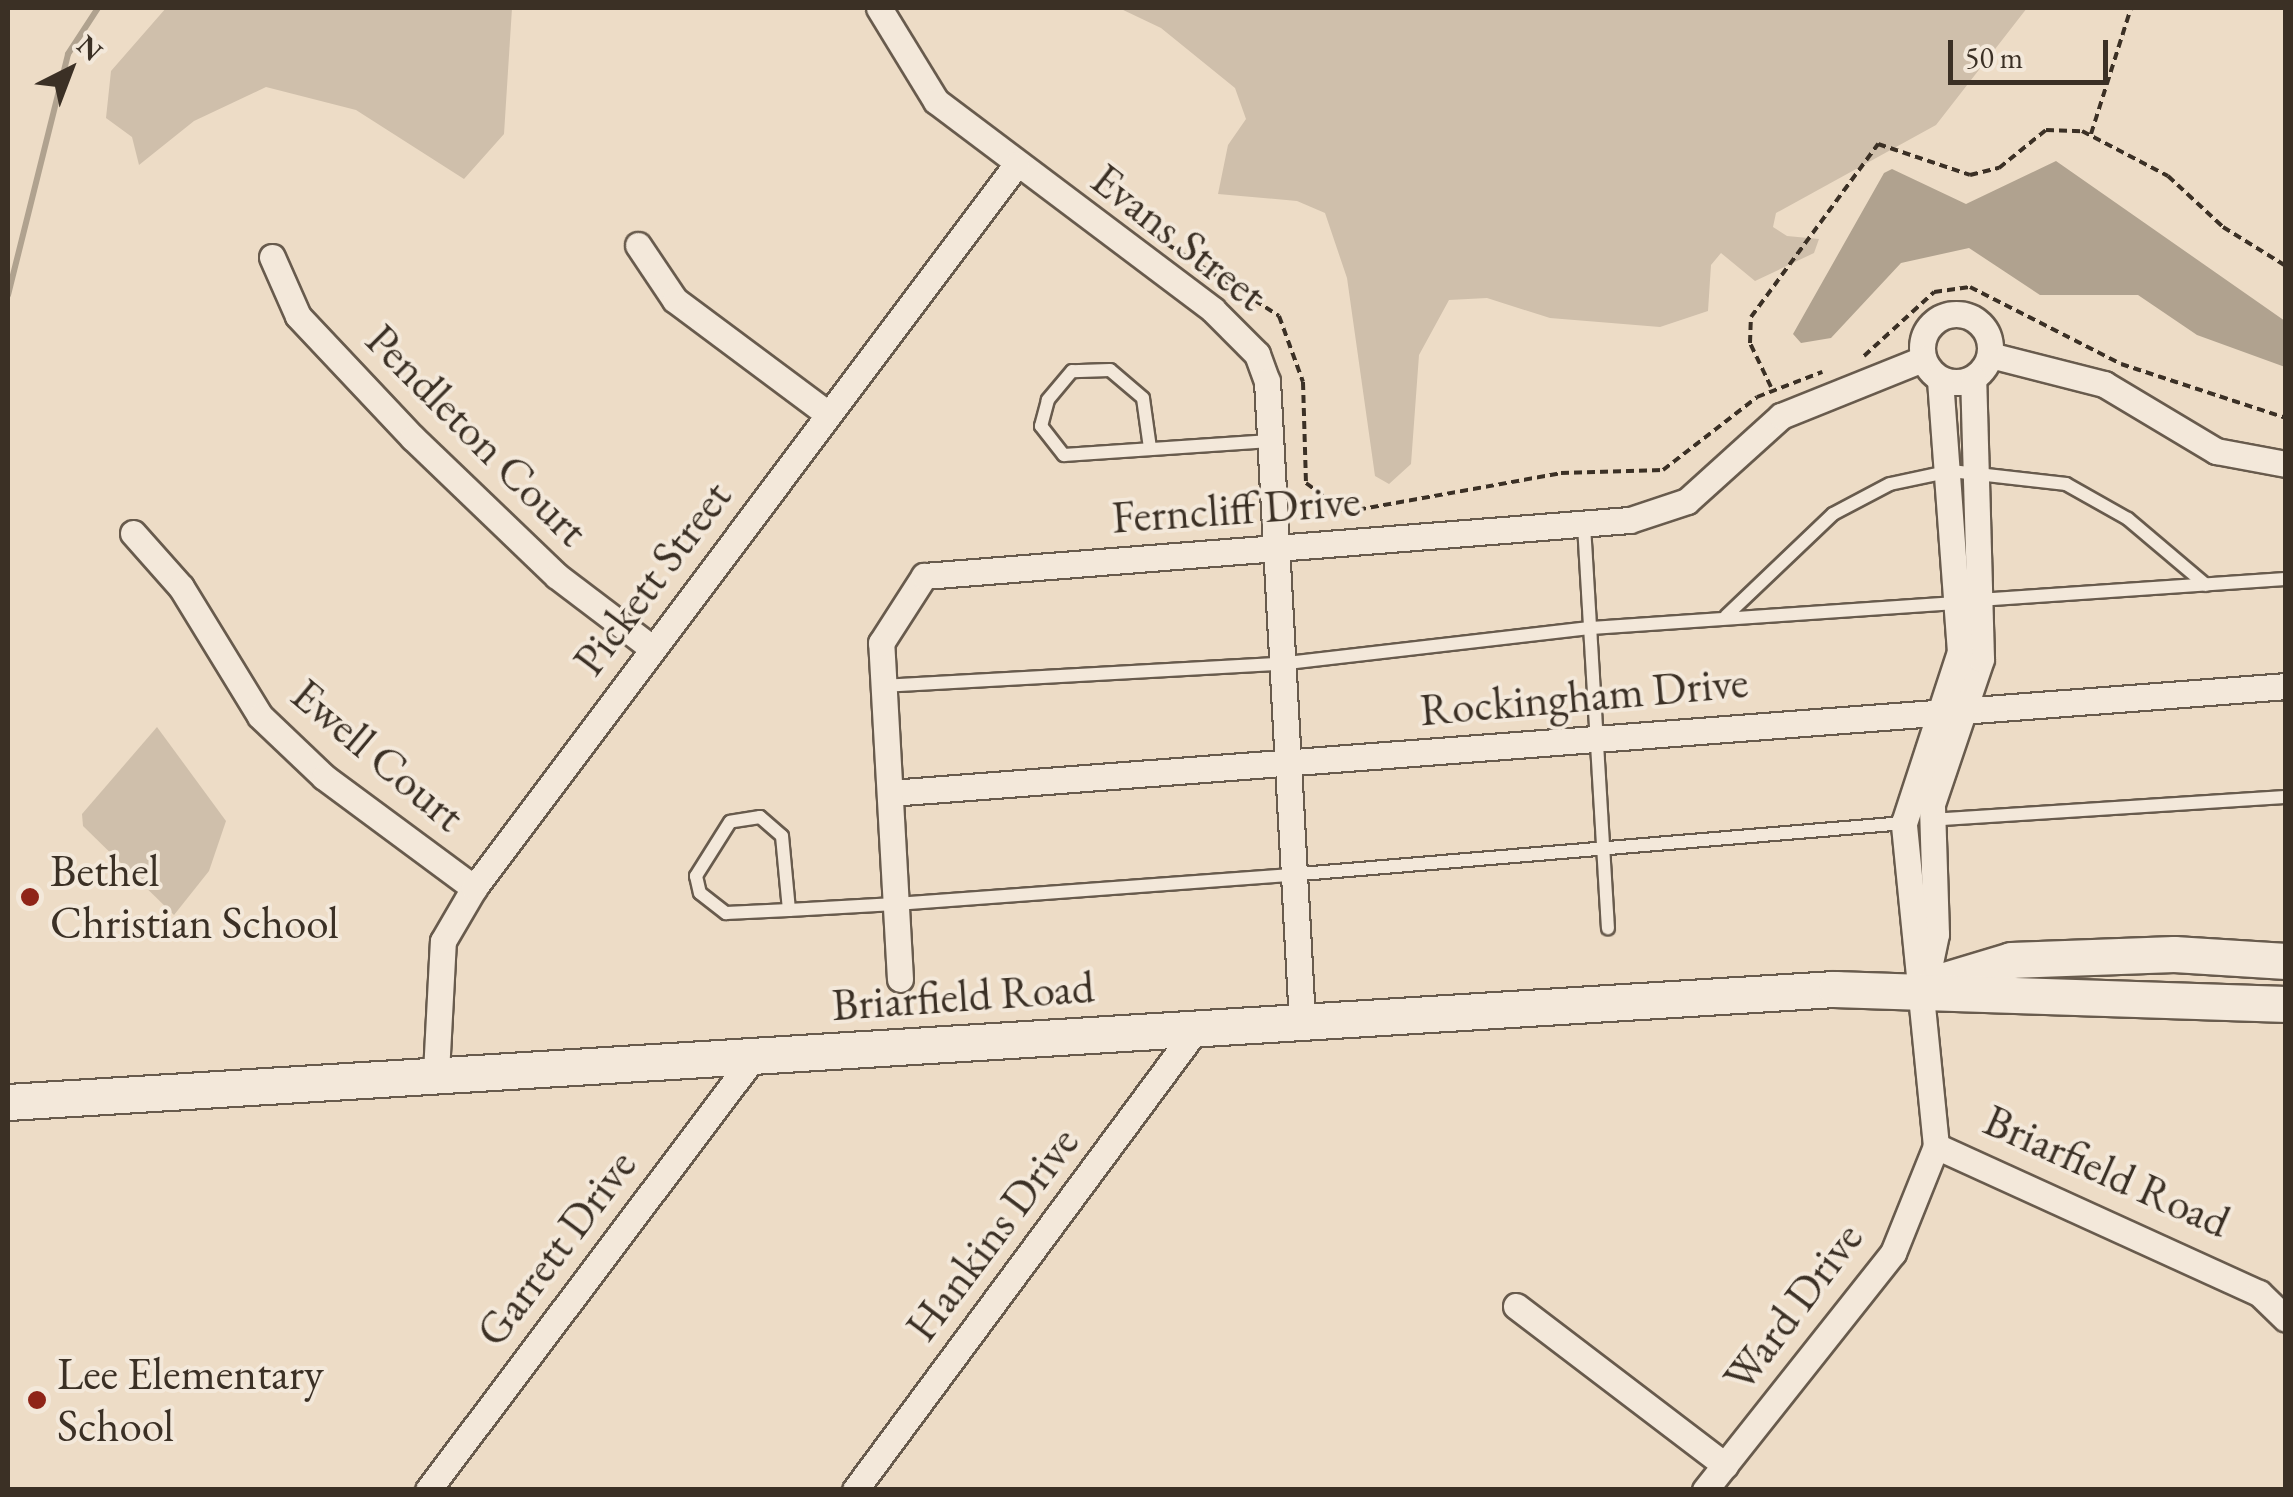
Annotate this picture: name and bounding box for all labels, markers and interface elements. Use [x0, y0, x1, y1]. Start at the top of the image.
north arrow [20, 20, 120, 120]
scale bar [1953, 20, 2113, 82]
text: N [70, 27, 111, 69]
text: 50 m [1965, 38, 2023, 77]
street label: Evans Street [1081, 152, 1277, 322]
street label: Pendleton Court [355, 313, 599, 557]
street label: Pickett Street [562, 470, 742, 686]
street label: Ferncliff Drive [1110, 473, 1362, 545]
street label: Rockingham Drive [1418, 655, 1750, 737]
street label: Ewell Court [281, 667, 475, 843]
place label: Bethel Christian School [50, 844, 339, 950]
marker: Bethel Christian School [19, 886, 41, 908]
street label: Briarfield Road [830, 960, 1096, 1032]
street label: Briarfield Road [1976, 1093, 2238, 1249]
street label: Hankins Drive [894, 1116, 1090, 1352]
street label: Garrett Drive [465, 1139, 647, 1357]
street label: Ward Drive [1712, 1212, 1874, 1402]
place label: Lee Elementary School [57, 1347, 324, 1453]
marker: Lee Elementary School [26, 1389, 48, 1411]

